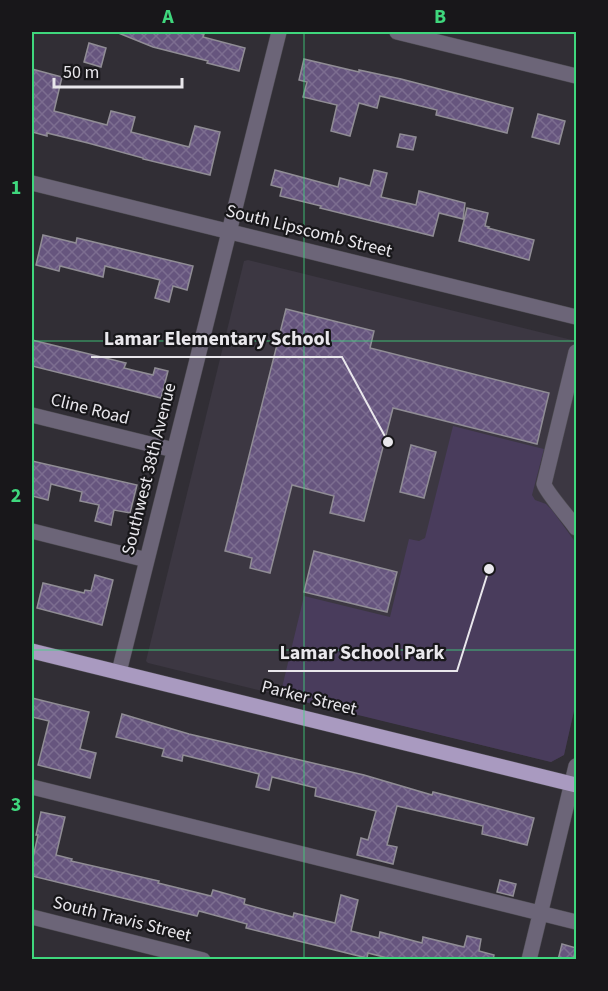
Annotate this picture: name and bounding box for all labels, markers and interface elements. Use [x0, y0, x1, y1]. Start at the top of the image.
text: A [161, 3, 174, 31]
text: B [434, 3, 446, 31]
scale bar [54, 51, 182, 89]
text: 50 m [63, 60, 99, 85]
text: 1 [11, 174, 21, 202]
street label: South Lipscomb Street [223, 198, 395, 264]
callout: Lamar Elementary School [91, 319, 342, 357]
text: Lamar Elementary School [104, 325, 331, 353]
street label: Southwest 38th Avenue [116, 380, 182, 558]
street label: Cline Road [48, 387, 132, 431]
text: 2 [11, 482, 21, 510]
callout: Lamar School Park [268, 633, 457, 671]
text: Lamar School Park [279, 639, 445, 667]
street label: Parker Street [259, 674, 359, 722]
text: 3 [11, 791, 21, 819]
street label: South Travis Street [50, 890, 194, 948]

